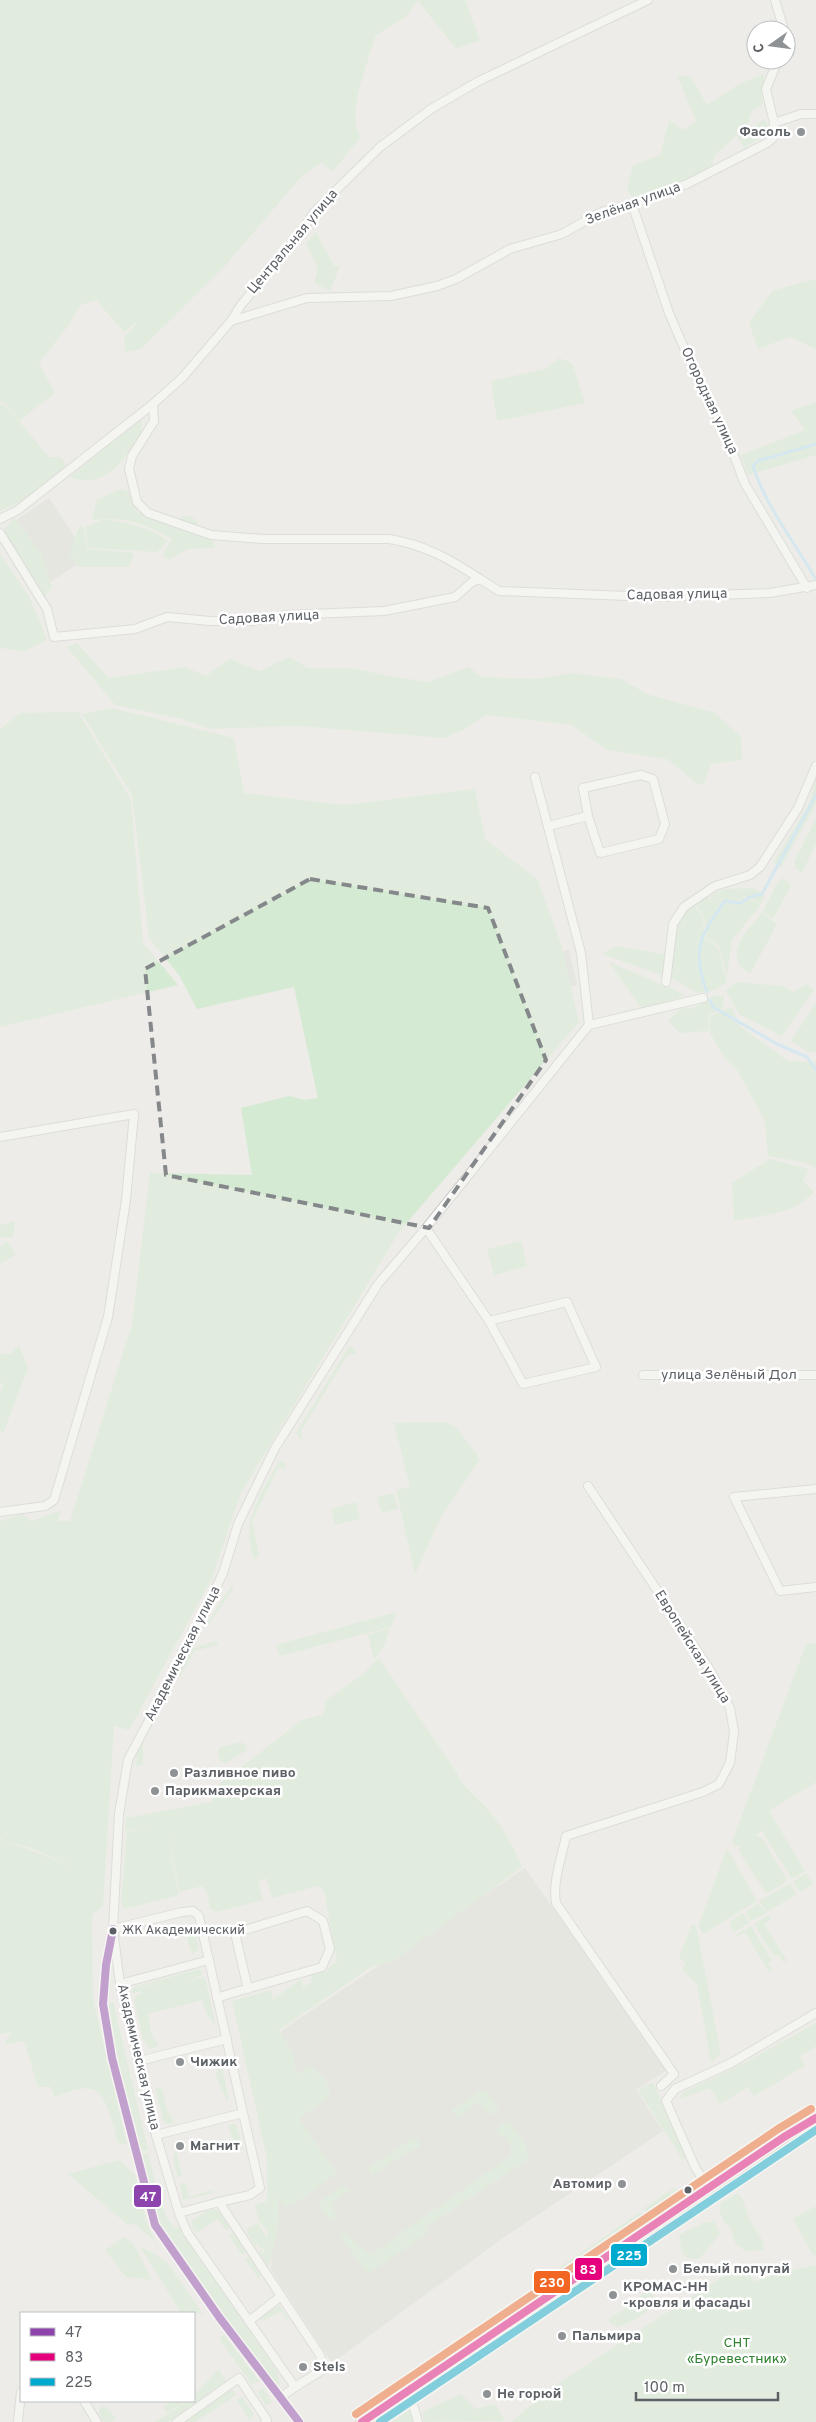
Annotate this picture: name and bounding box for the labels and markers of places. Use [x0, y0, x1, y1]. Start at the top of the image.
place label: Фасоль [740, 124, 791, 141]
marker: Фасоль [795, 126, 807, 138]
place label: Разливное пиво [184, 1765, 296, 1782]
marker: Разливное пиво [168, 1767, 180, 1779]
place label: Парикмахерская [165, 1783, 281, 1800]
marker: Парикмахерская [149, 1785, 161, 1797]
place label: ЖК Академический [122, 1923, 245, 1939]
marker: ЖК Академический [108, 1926, 118, 1936]
place label: Чижик [190, 2054, 237, 2071]
marker: Чижик [174, 2056, 186, 2068]
place label: Магнит [190, 2138, 240, 2155]
marker: Магнит [174, 2140, 186, 2152]
place label: Автомир [553, 2176, 612, 2193]
marker: Автомир [616, 2178, 628, 2190]
unlabelled marker [683, 2185, 693, 2195]
place label: Белый попугай [683, 2261, 790, 2278]
marker: Белый попугай [667, 2263, 679, 2275]
place label: КРОМАС-НН -кровля и фасады [623, 2279, 751, 2312]
marker: КРОМАС-НН -кровля и фасады [607, 2289, 619, 2301]
place label: Пальмира [572, 2328, 641, 2345]
marker: Пальмира [556, 2330, 568, 2342]
place label: Stels [313, 2359, 346, 2376]
marker: Stels [297, 2361, 309, 2373]
place label: Не горюй [497, 2386, 561, 2403]
marker: Не горюй [481, 2388, 493, 2400]

